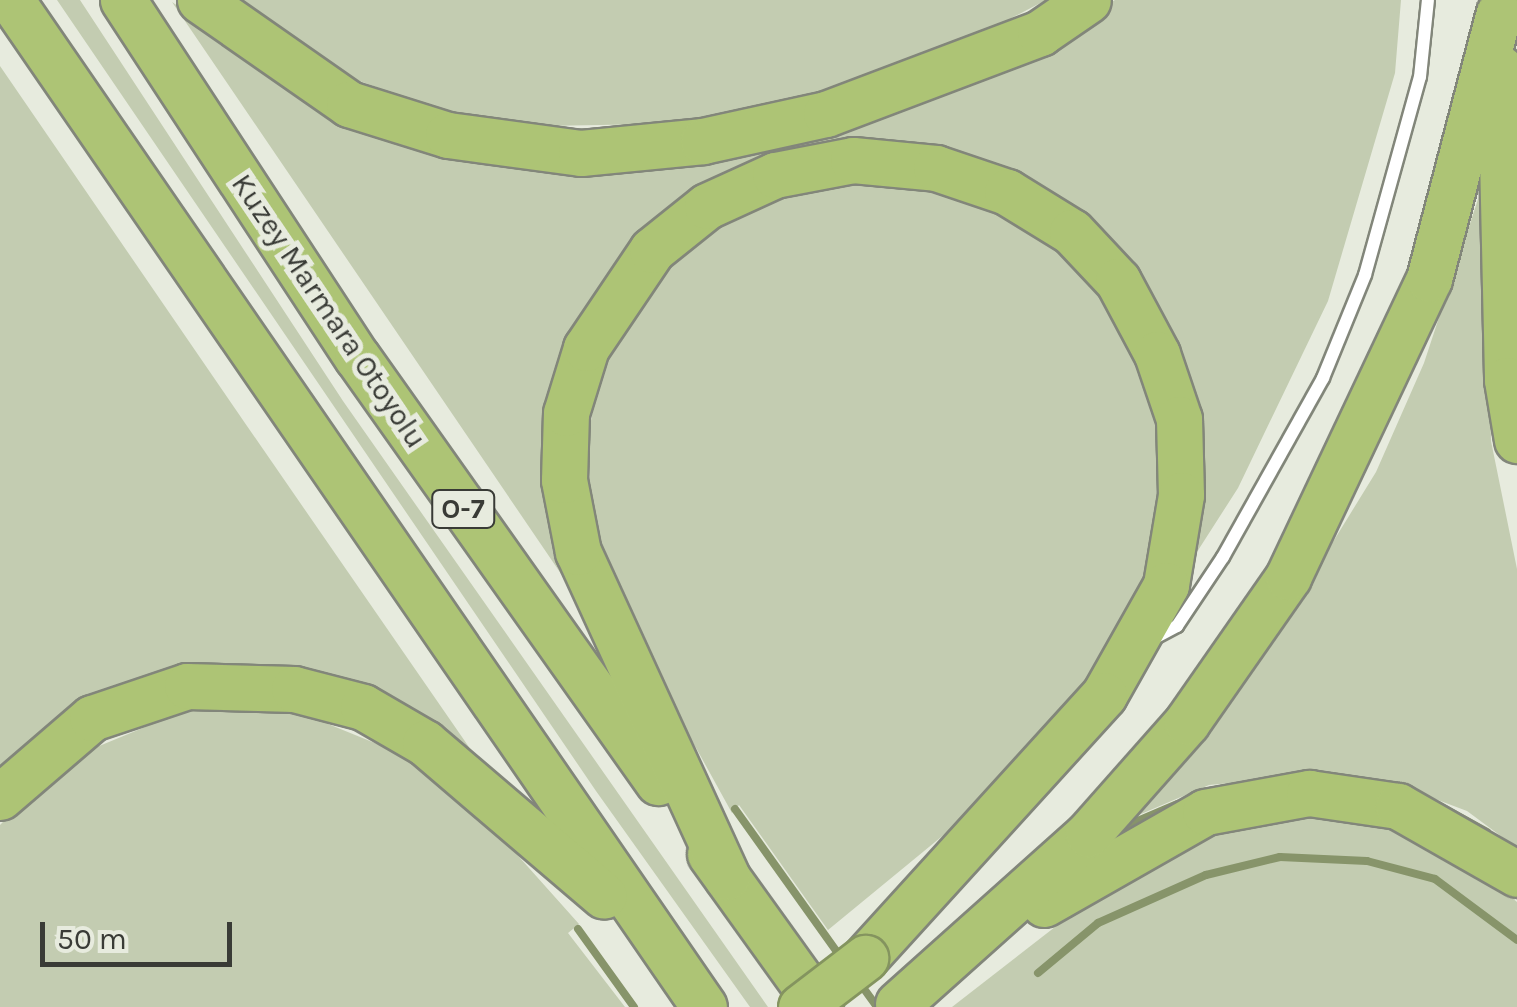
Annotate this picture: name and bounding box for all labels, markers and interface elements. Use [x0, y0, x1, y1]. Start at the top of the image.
street label: Kuzey Marmara Otoyolu [224, 167, 434, 455]
road number: O-7 [430, 486, 496, 532]
scale bar [45, 902, 238, 964]
text: 50 m [57, 921, 127, 957]

